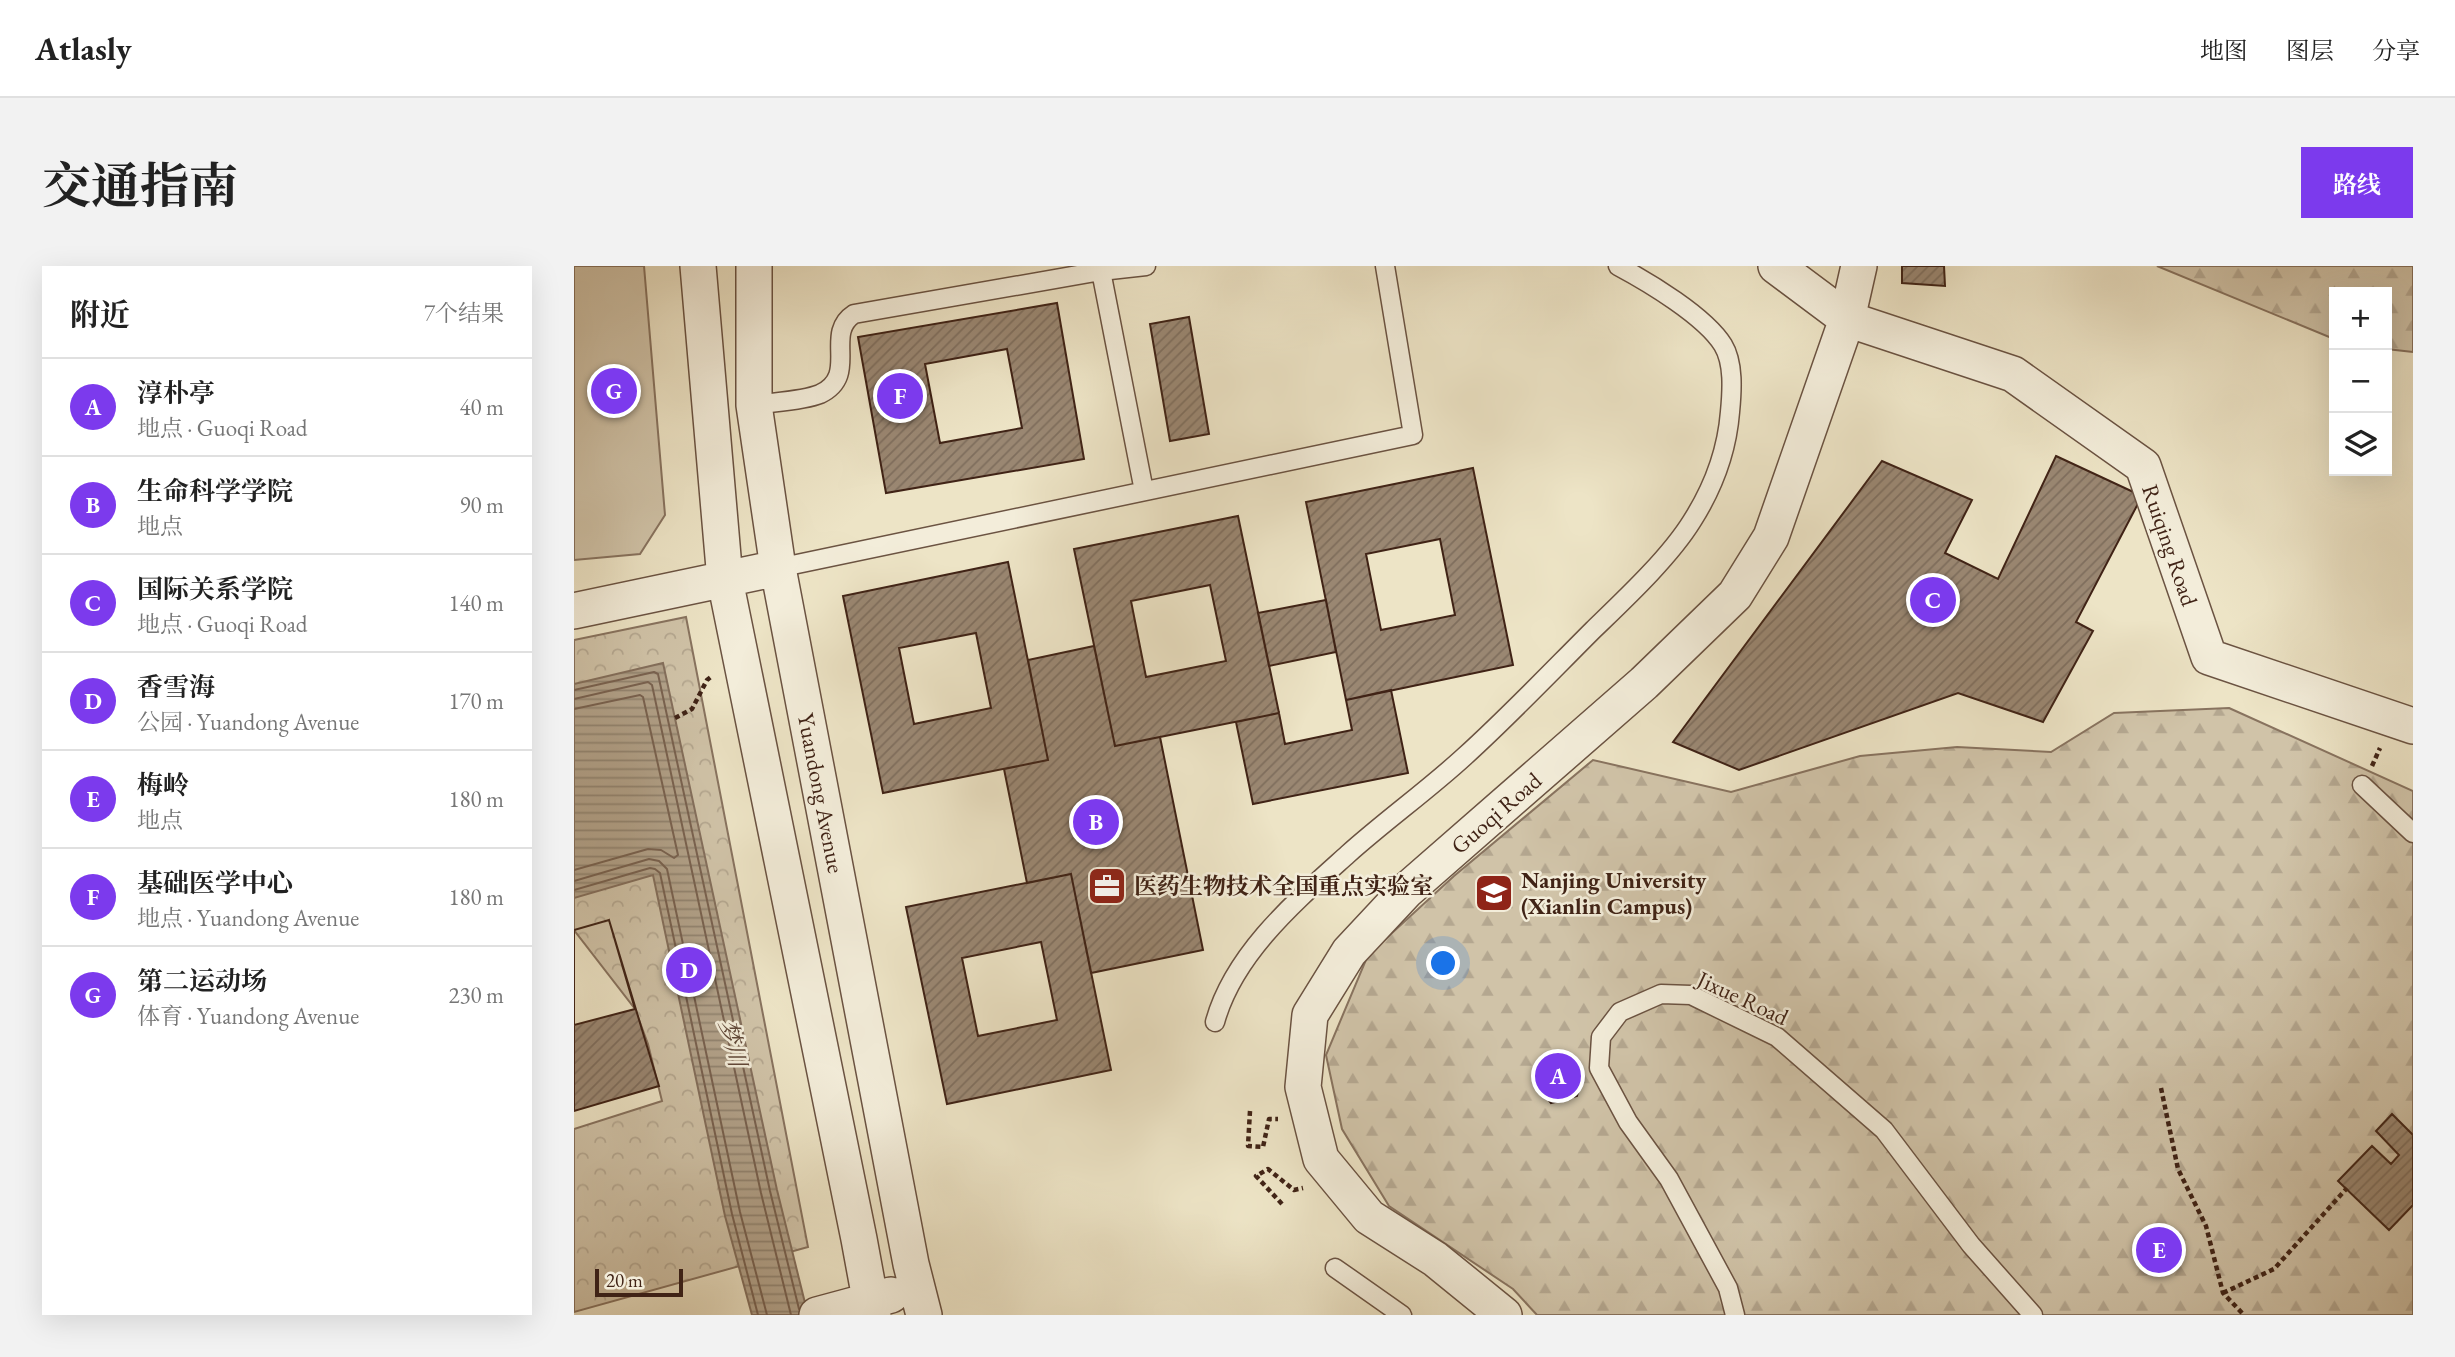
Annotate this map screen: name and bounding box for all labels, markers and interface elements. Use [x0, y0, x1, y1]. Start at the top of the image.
text: Atlasly [35, 27, 132, 70]
text: 地图 [2200, 35, 2248, 66]
text: 图层 [2286, 35, 2334, 66]
text: 分享 [2372, 35, 2420, 66]
button: 路线 [2301, 147, 2413, 218]
text: 交通指南 [42, 154, 238, 218]
map controls [2329, 287, 2392, 476]
button: + [2329, 287, 2392, 350]
text: 附近 [70, 295, 130, 334]
text: 7个结果 [424, 298, 504, 328]
button: − [2329, 350, 2392, 413]
pin: G [591, 365, 637, 417]
pin: F [877, 370, 923, 422]
text: 淳朴亭 [137, 376, 215, 410]
text: A [85, 392, 101, 422]
text: 40 m [459, 392, 504, 422]
text: 地点 · Guoqi Road [137, 413, 307, 443]
button: layers [2329, 413, 2392, 476]
text: 生命科学学院 [137, 474, 293, 508]
street label: Ruiqing Road [2135, 480, 2205, 610]
text: B [86, 490, 100, 520]
text: 90 m [459, 490, 504, 520]
text: 地点 [137, 511, 183, 541]
text: 国际关系学院 [137, 572, 293, 606]
pin: C [1910, 574, 1956, 626]
text: C [85, 588, 101, 618]
text: 140 m [448, 588, 504, 618]
text: 地点 · Guoqi Road [137, 609, 307, 639]
text: 香雪海 [137, 670, 215, 704]
text: D [84, 686, 102, 716]
text: 170 m [448, 686, 504, 716]
text: 公园 · Yuandong Avenue [137, 707, 359, 737]
street label: Yuandong Avenue [791, 710, 851, 876]
street label: Guoqi Road [1444, 765, 1548, 861]
text: 梅岭 [137, 768, 189, 802]
text: E [86, 784, 100, 814]
text: 180 m [448, 784, 504, 814]
pin: B [1073, 796, 1119, 848]
text: 地点 [137, 805, 183, 835]
office icon: 医药生物技术全国重点实验室 [1086, 865, 1128, 907]
place label: Nanjing University (Xianlin Campus) [1521, 865, 1707, 921]
text: 基础医学中心 [137, 866, 293, 900]
place label: 医药生物技术全国重点实验室 [1134, 871, 1433, 901]
school or university icon: Nanjing University (Xianlin Campus) [1473, 872, 1515, 914]
text: F [87, 882, 99, 912]
text: 180 m [448, 882, 504, 912]
text: 地点 · Yuandong Avenue [137, 903, 359, 933]
pin: D [666, 944, 712, 996]
your location [1426, 946, 1460, 980]
street label: Jixue Road [1691, 963, 1794, 1032]
text: 第二运动场 [137, 964, 267, 998]
text: G [85, 980, 101, 1010]
text: 230 m [448, 980, 504, 1010]
text: 体育 · Yuandong Avenue [137, 1001, 359, 1031]
water label: 梦川 [712, 1016, 755, 1073]
pin: A [1535, 1050, 1581, 1102]
pin: E [2136, 1224, 2182, 1276]
scale bar [595, 1266, 682, 1298]
text: 20 m [606, 1268, 643, 1293]

